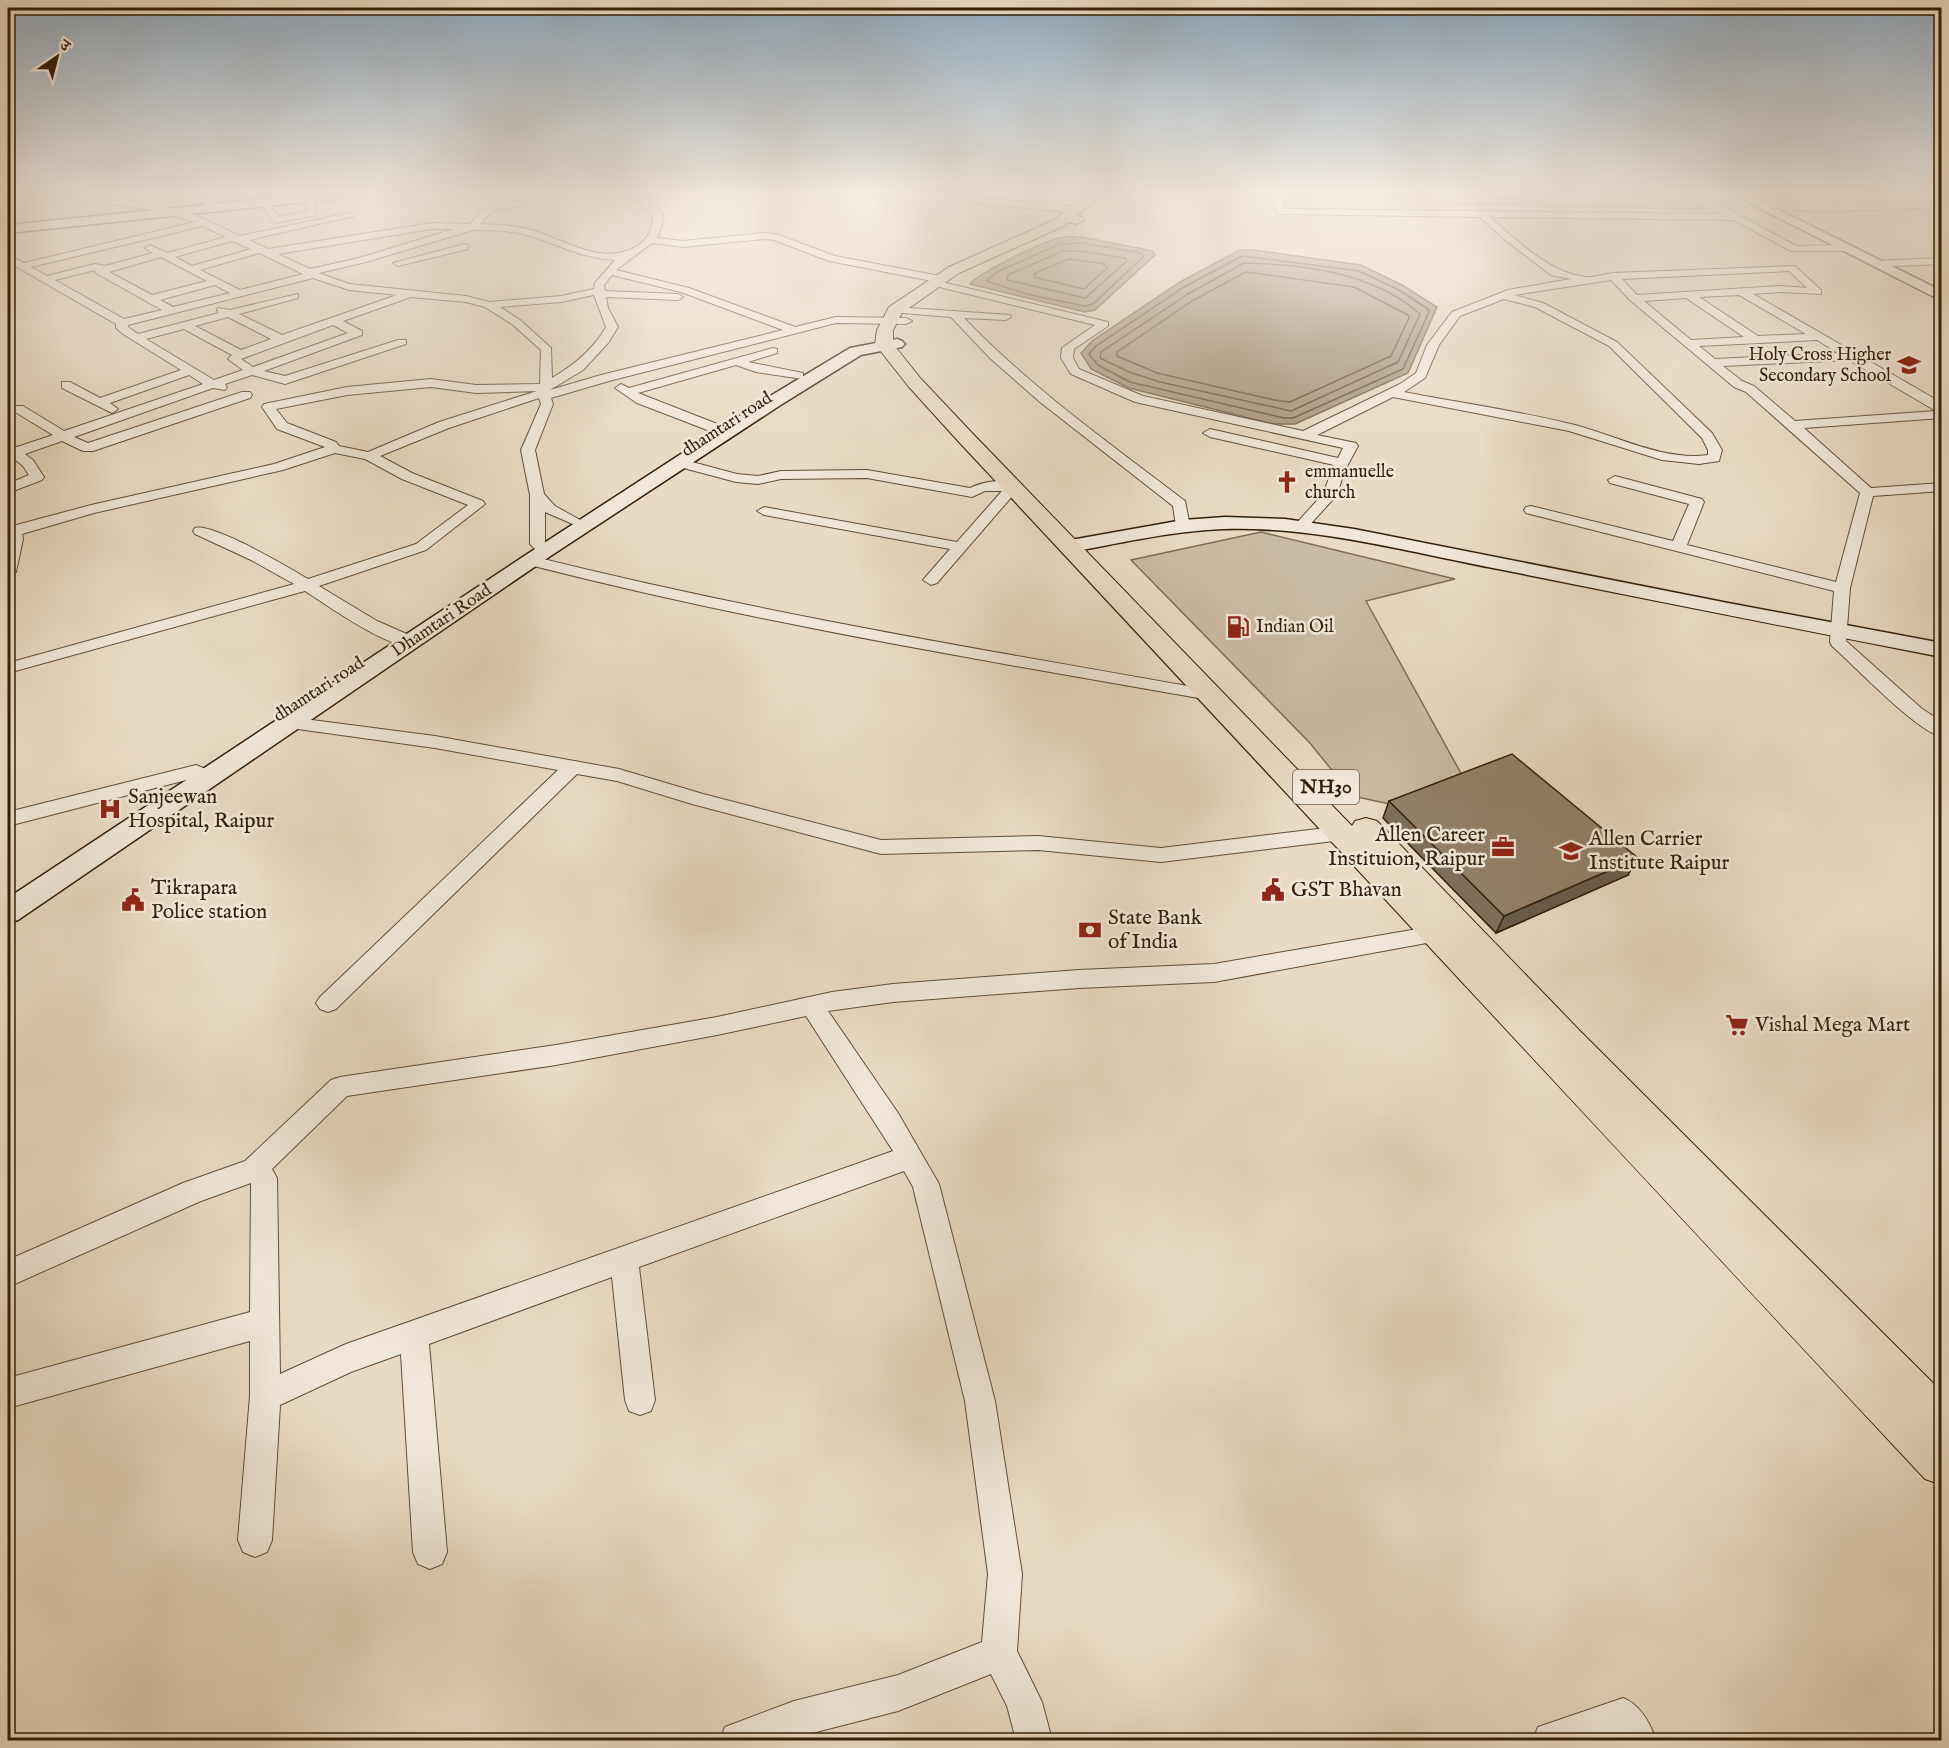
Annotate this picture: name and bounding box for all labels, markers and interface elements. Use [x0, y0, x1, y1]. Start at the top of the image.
north arrow [27, 27, 87, 87]
text: उ [55, 35, 75, 58]
place label: Holy Cross Higher Secondary School [1749, 344, 1891, 388]
school or university icon: Holy Cross Higher Secondary School [1896, 352, 1922, 378]
street label: dhamtari road [677, 387, 777, 463]
place label: emmanuelle church [1305, 461, 1394, 505]
church icon: emmanuelle church [1274, 469, 1300, 495]
street label: Dhamtari Road [388, 579, 497, 663]
fuel station icon: Indian Oil [1225, 614, 1251, 640]
place label: Indian Oil [1256, 616, 1334, 639]
street label: dhamtari road [269, 652, 369, 728]
road number: NH30 [1293, 770, 1359, 804]
place label: Sanjeewan Hospital, Raipur [128, 784, 274, 835]
hospital icon: Sanjeewan Hospital, Raipur [97, 796, 123, 822]
place label: Allen Career Instituion, Raipur [1328, 822, 1485, 873]
place label: Allen Carrier Institute Raipur [1588, 826, 1730, 877]
office icon: Allen Career Instituion, Raipur [1490, 834, 1516, 860]
school or university icon: Allen Carrier Institute Raipur [1558, 838, 1584, 864]
place label: Tikrapara Police station [151, 875, 267, 926]
public building icon: GST Bhavan [1260, 877, 1286, 903]
place label: GST Bhavan [1291, 877, 1402, 904]
public building icon: Tikrapara Police station [120, 887, 146, 913]
place label: State Bank of India [1108, 905, 1203, 956]
bank icon: State Bank of India [1077, 917, 1103, 943]
supermarket icon: Vishal Mega Mart [1724, 1012, 1750, 1038]
place label: Vishal Mega Mart [1754, 1012, 1910, 1039]

